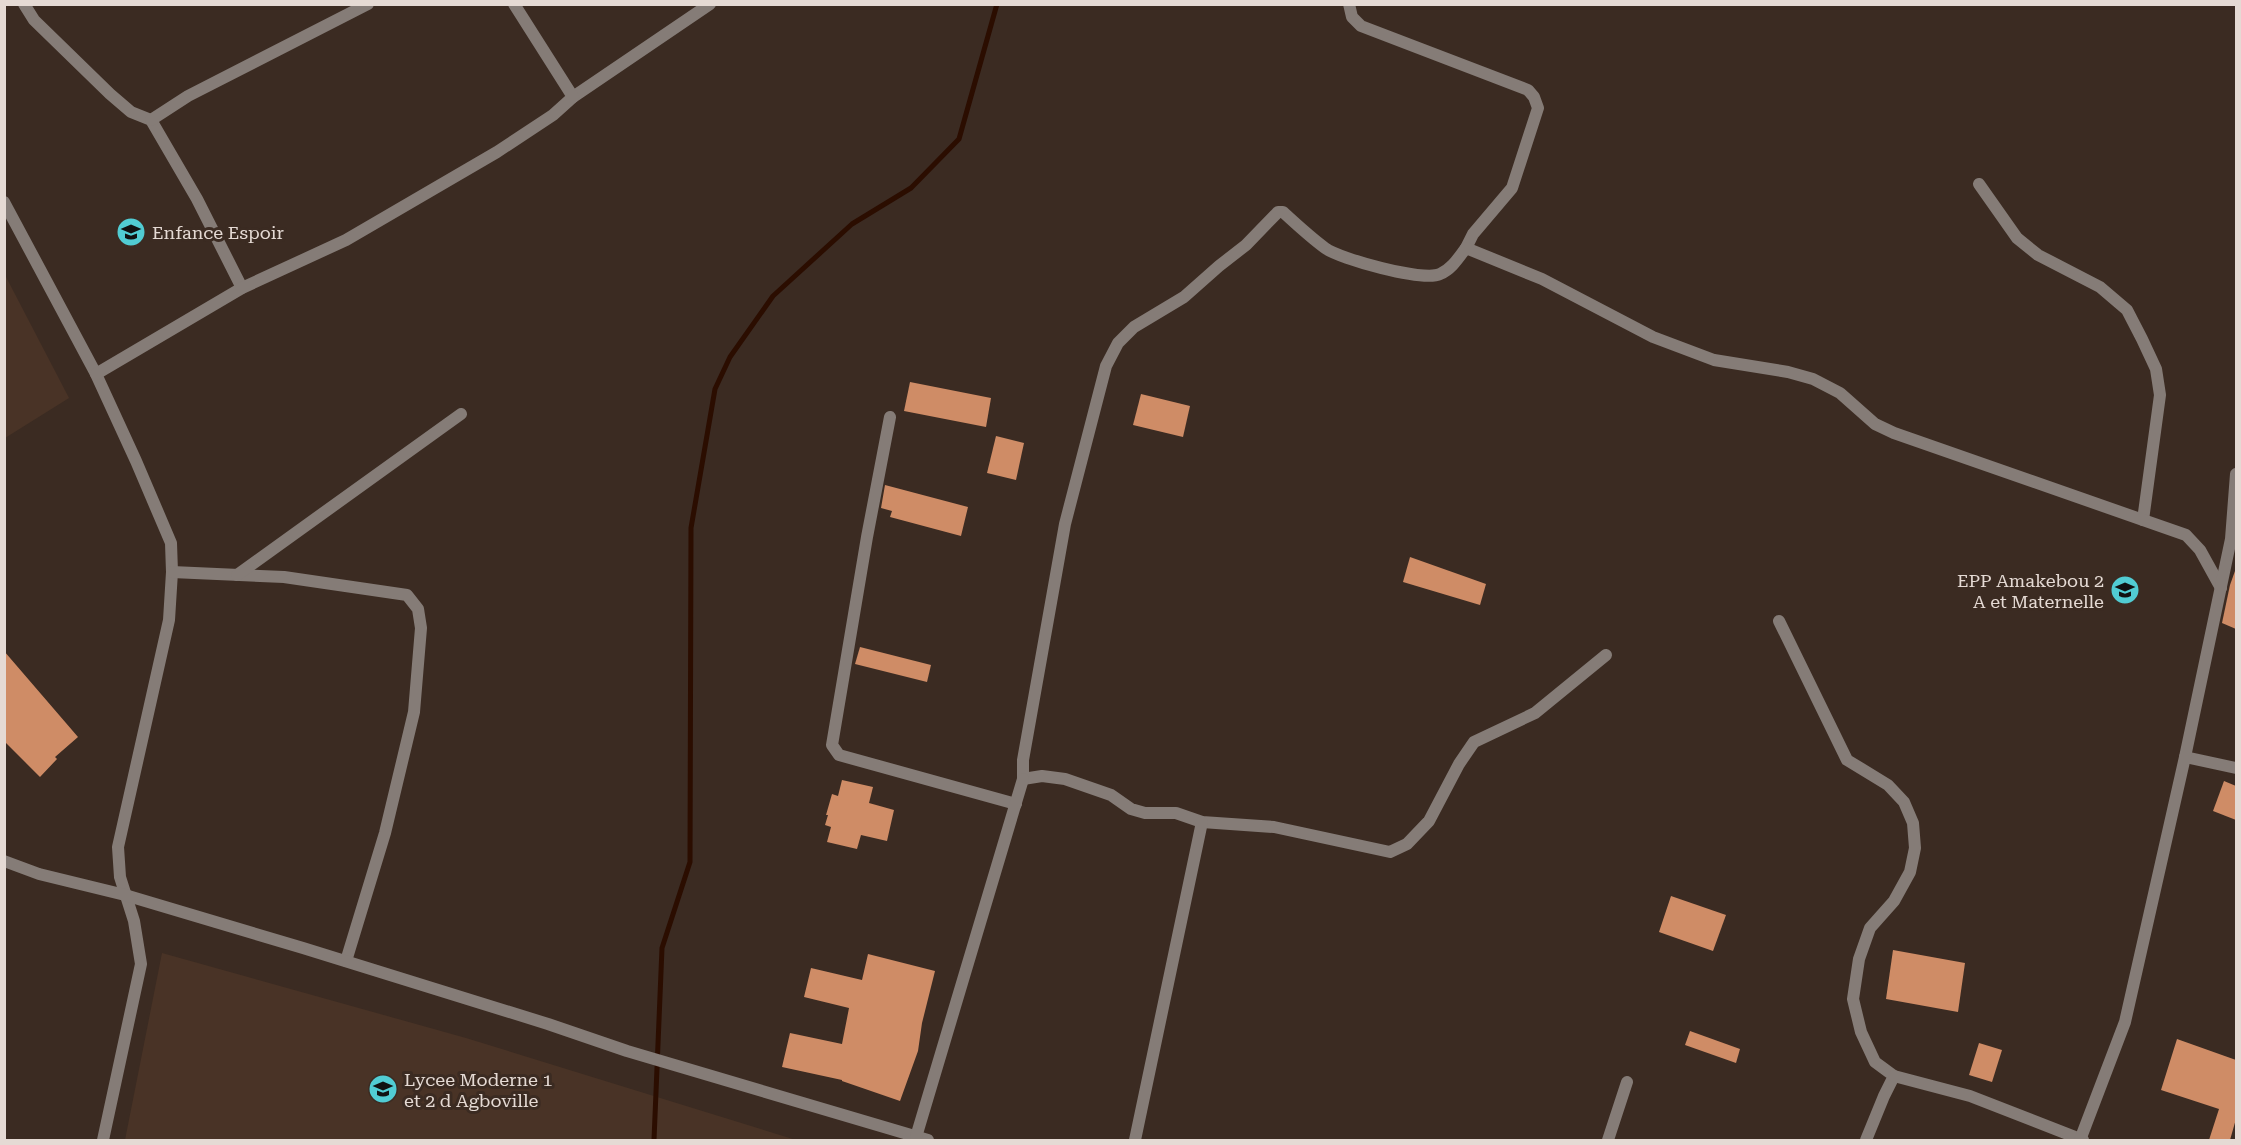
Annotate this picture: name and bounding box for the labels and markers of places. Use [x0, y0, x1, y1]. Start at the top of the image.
school or university icon: Enfance Espoir [115, 216, 147, 248]
place label: Enfance Espoir [152, 222, 284, 243]
place label: EPP Amakebou 2 A et Maternelle [1957, 570, 2104, 612]
school or university icon: EPP Amakebou 2 A et Maternelle [2109, 574, 2141, 606]
place label: Lycee Moderne 1 et 2 d Agboville [404, 1069, 553, 1111]
school or university icon: Lycee Moderne 1 et 2 d Agboville [367, 1073, 399, 1105]

